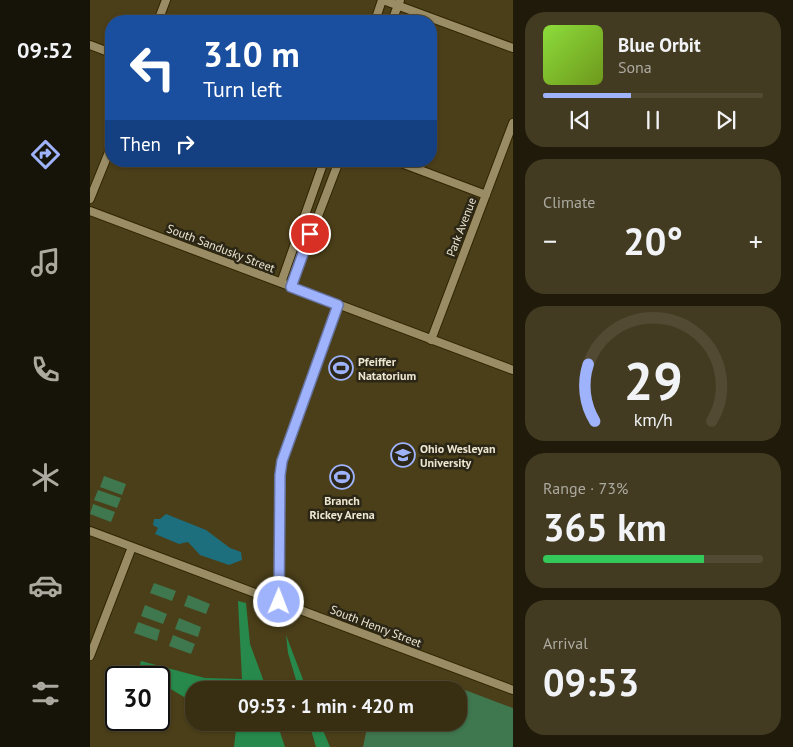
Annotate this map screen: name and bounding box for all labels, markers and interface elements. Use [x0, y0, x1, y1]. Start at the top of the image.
text: 310 m [203, 31, 300, 77]
text: Blue Orbit [618, 33, 701, 57]
icon: left [120, 35, 185, 100]
text: 09:52 [17, 36, 73, 64]
text: Sona [618, 57, 652, 77]
text: Turn left [203, 75, 282, 103]
icon: previous [566, 106, 594, 134]
icon: pause [639, 106, 667, 134]
icon: next [712, 106, 740, 134]
icon: right [171, 130, 199, 158]
text: Then [120, 132, 161, 156]
icon: directions [28, 137, 63, 172]
text: Climate [543, 192, 595, 212]
street label: Park Avenue [443, 195, 479, 259]
pin [289, 213, 331, 255]
text: 20° [623, 216, 683, 265]
street label: South Sandusky Street [165, 220, 277, 276]
icon: arrive [296, 220, 324, 248]
text: − [543, 222, 557, 259]
text: + [749, 222, 763, 259]
icon: music [28, 245, 63, 280]
text: 29 [624, 347, 682, 414]
icon: phone [28, 352, 63, 387]
place label: Pfeiffer Natatorium [358, 354, 416, 383]
sports icon: Pfeiffer Natatorium [328, 355, 354, 381]
text: km/h [633, 408, 673, 431]
place label: Ohio Wesleyan University [420, 441, 496, 470]
school or university icon: Ohio Wesleyan University [390, 442, 416, 468]
icon: climate [28, 460, 63, 495]
sports icon: Branch Rickey Arena [329, 464, 355, 490]
text: Range · 73% [543, 478, 628, 498]
place label: Branch Rickey Arena [309, 493, 375, 522]
text: 365 km [543, 502, 667, 551]
icon: car [28, 568, 63, 603]
position arrow [252, 575, 304, 627]
street label: South Henry Street [328, 602, 424, 650]
text: Arrival [543, 633, 588, 653]
text: 09:53 [543, 657, 639, 706]
speed limit sign: 30 [105, 666, 170, 731]
icon: filters [28, 676, 63, 711]
text: 09:53 · 1 min · 420 m [238, 694, 414, 718]

